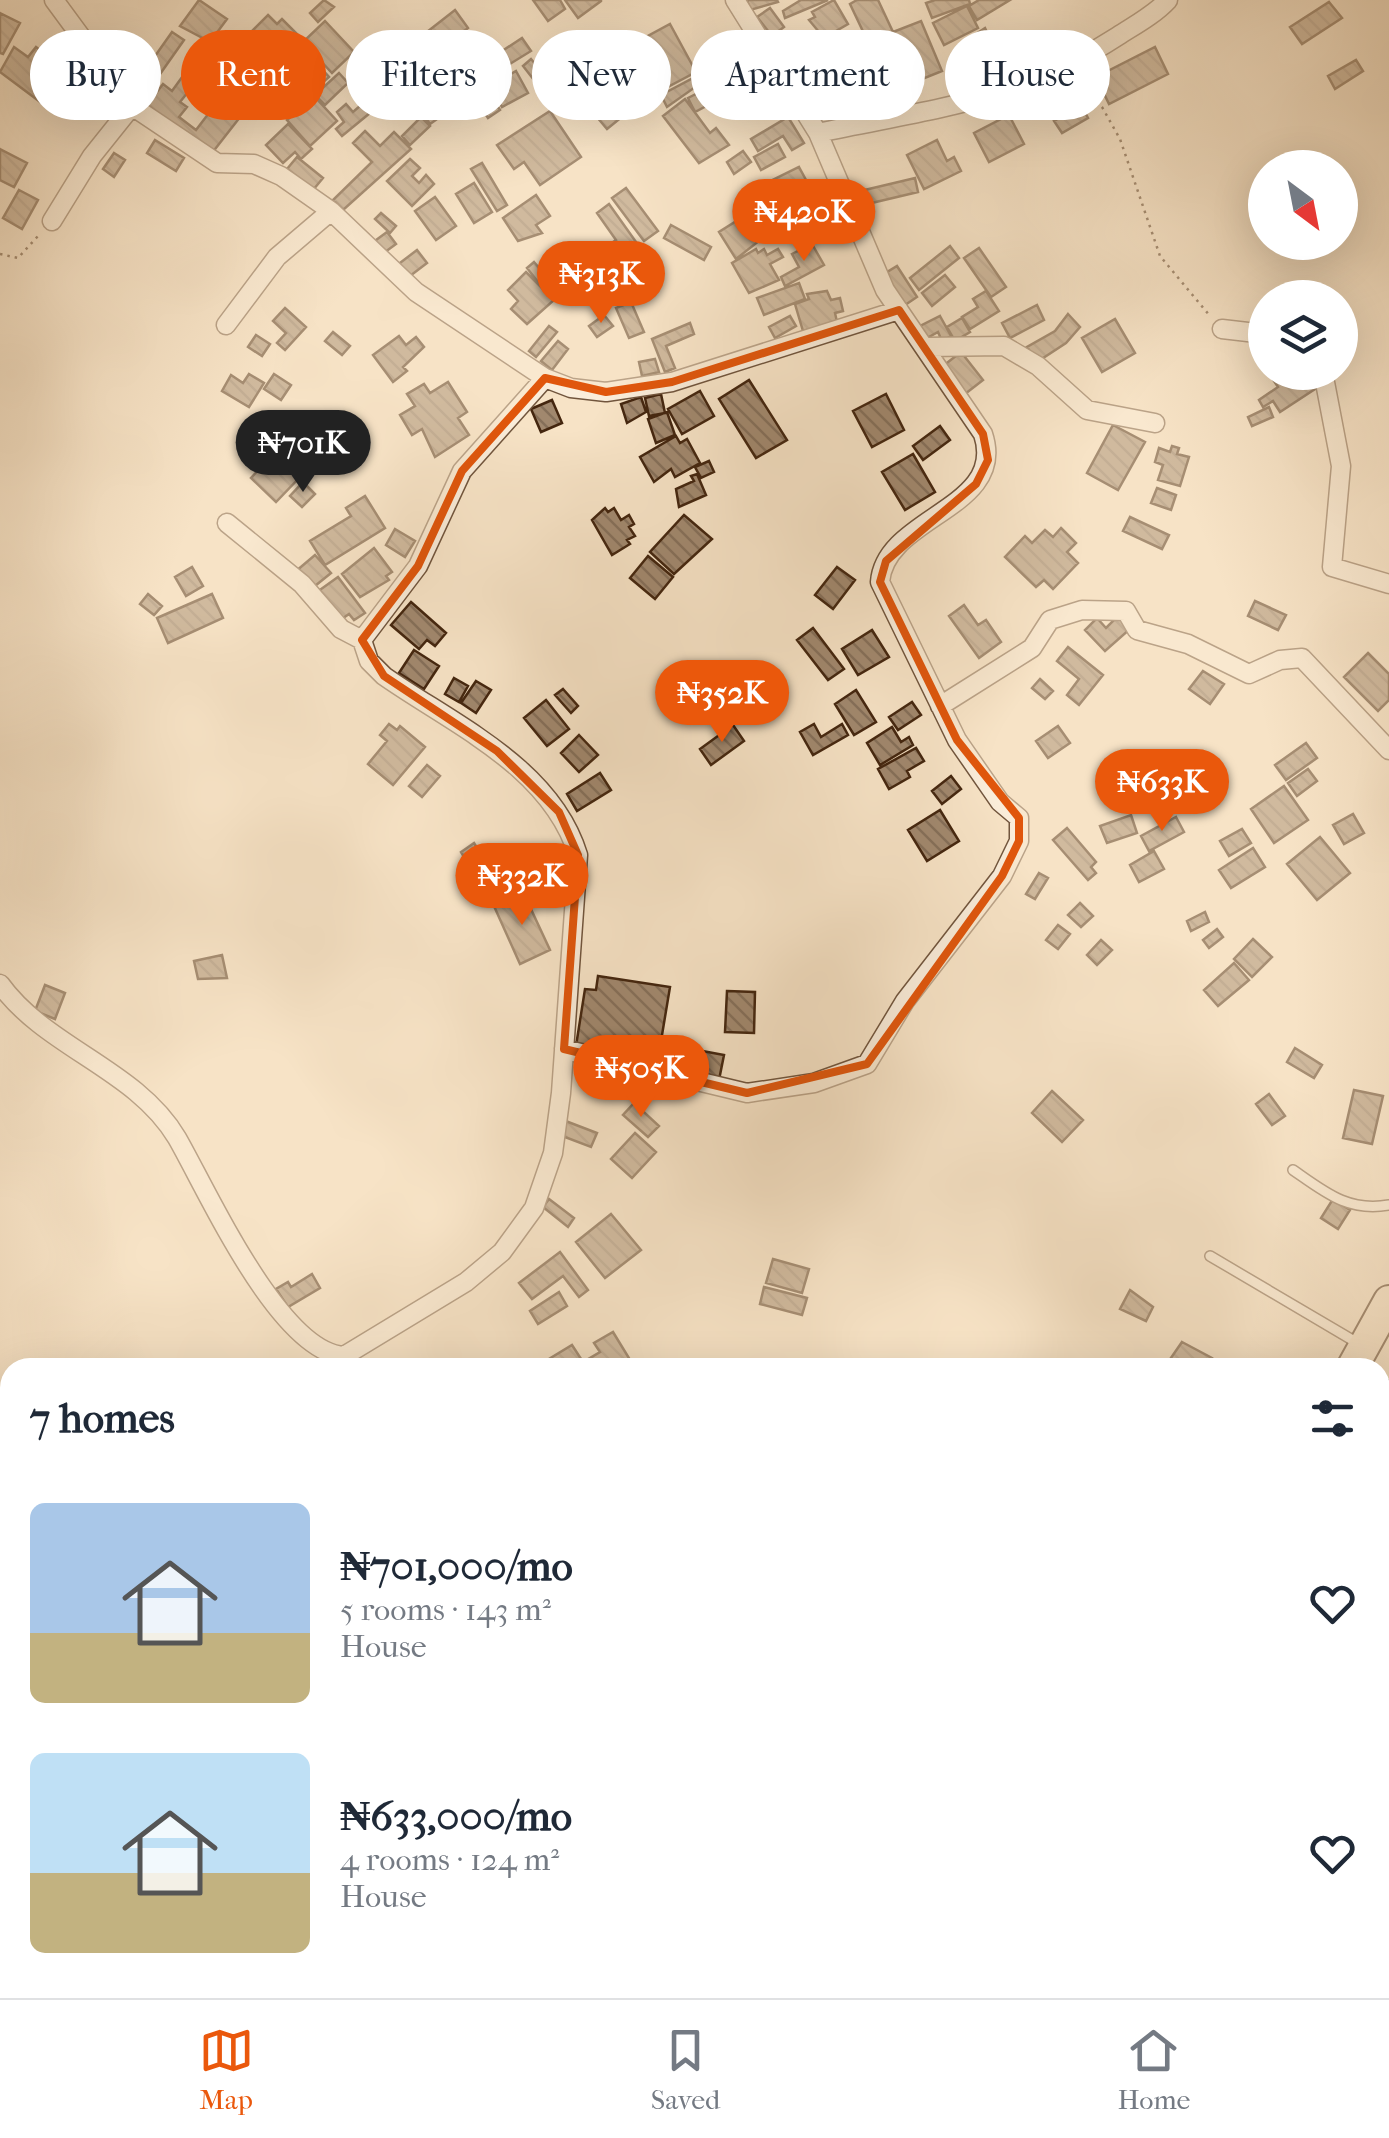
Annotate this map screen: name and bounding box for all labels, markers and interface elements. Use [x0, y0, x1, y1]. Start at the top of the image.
chip: Buy [30, 30, 161, 120]
chip: Rent [181, 30, 326, 120]
chip: Filters [346, 30, 512, 120]
chip: New [532, 30, 671, 120]
chip: Apartment [691, 30, 925, 120]
chip: House [945, 30, 1110, 120]
north arrow [1248, 150, 1358, 260]
map controls [1248, 150, 1358, 390]
pin: ₦420K [734, 179, 874, 264]
text: ₦420K [754, 193, 854, 230]
pin: ₦313K [531, 241, 671, 326]
text: ₦313K [559, 255, 643, 292]
button: layers [1248, 280, 1358, 390]
pin: ₦701K [233, 410, 373, 495]
text: ₦701K [258, 424, 348, 461]
pin: ₦352K [652, 660, 792, 745]
text: ₦352K [677, 674, 767, 711]
pin: ₦633K [1092, 749, 1232, 834]
text: ₦633K [1117, 763, 1207, 800]
pin: ₦332K [452, 843, 592, 928]
text: ₦332K [477, 857, 567, 894]
pin: ₦505K [571, 1035, 711, 1120]
text: ₦505K [595, 1049, 687, 1086]
icon: filters [1305, 1391, 1360, 1446]
text: 7 homes [30, 1394, 175, 1443]
text: ₦701,000/mo [340, 1542, 573, 1591]
icon: home [110, 1543, 230, 1663]
icon: heart [1305, 1576, 1360, 1631]
text: 5 rooms · 143 m² [340, 1591, 551, 1628]
text: House [340, 1628, 427, 1665]
text: ₦633,000/mo [340, 1792, 572, 1841]
icon: home [110, 1793, 230, 1913]
icon: heart [1305, 1826, 1360, 1881]
text: 4 rooms · 124 m² [340, 1841, 559, 1878]
text: House [340, 1878, 427, 1915]
tab: Map [199, 2023, 254, 2116]
tab: Saved [651, 2023, 720, 2116]
tab: Home [1118, 2023, 1190, 2116]

